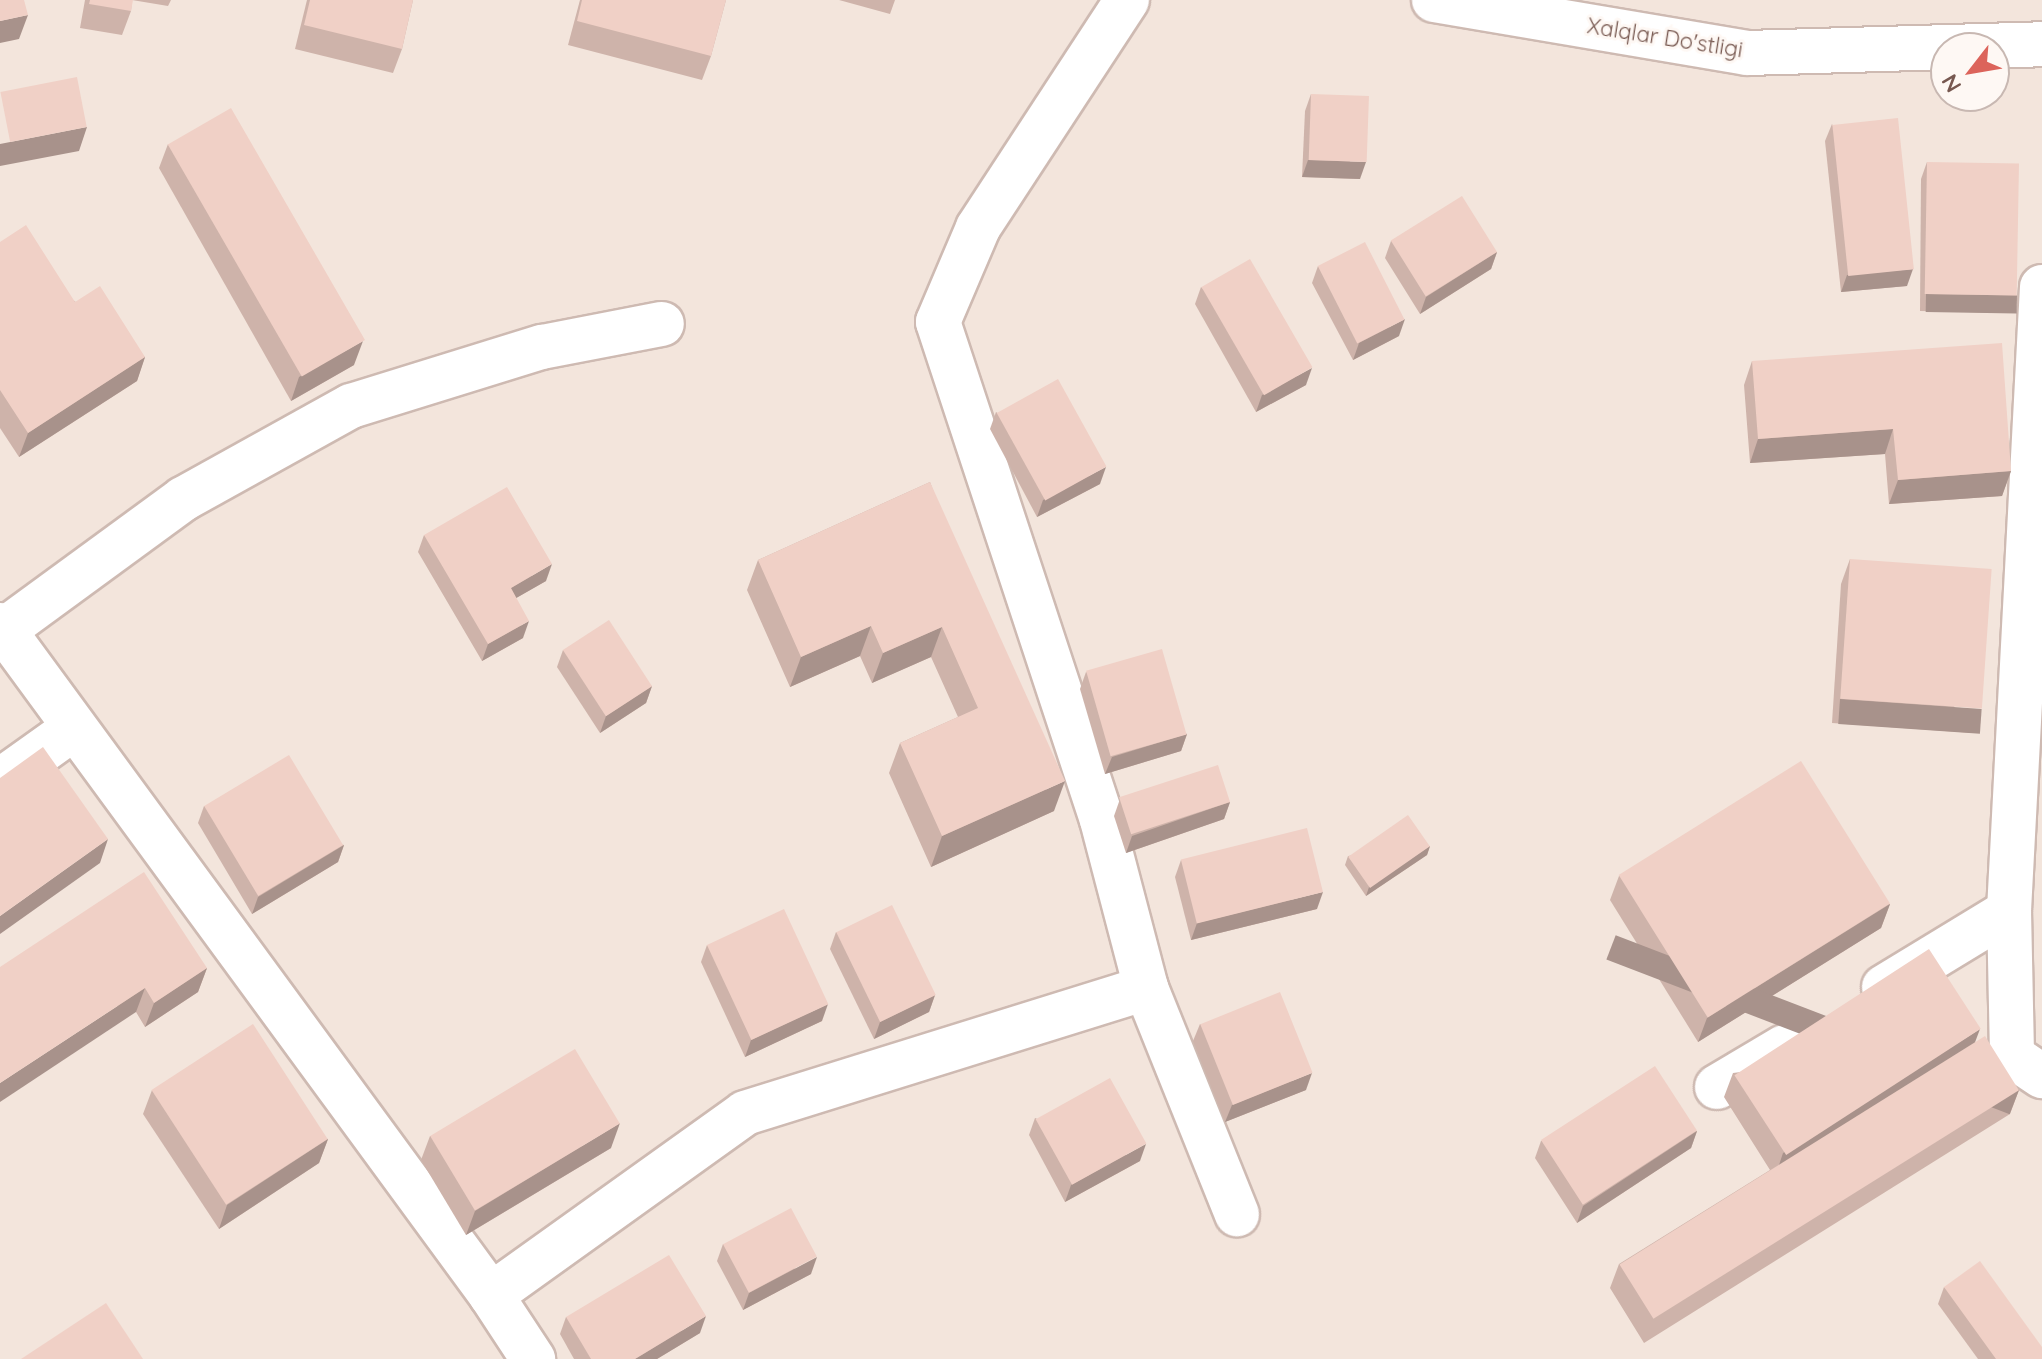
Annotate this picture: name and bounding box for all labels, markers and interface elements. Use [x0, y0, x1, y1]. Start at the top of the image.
street label: Xalqlar Do'stligi [1585, 13, 1745, 63]
north arrow [1930, 32, 2010, 112]
text: N [1935, 69, 1967, 97]

